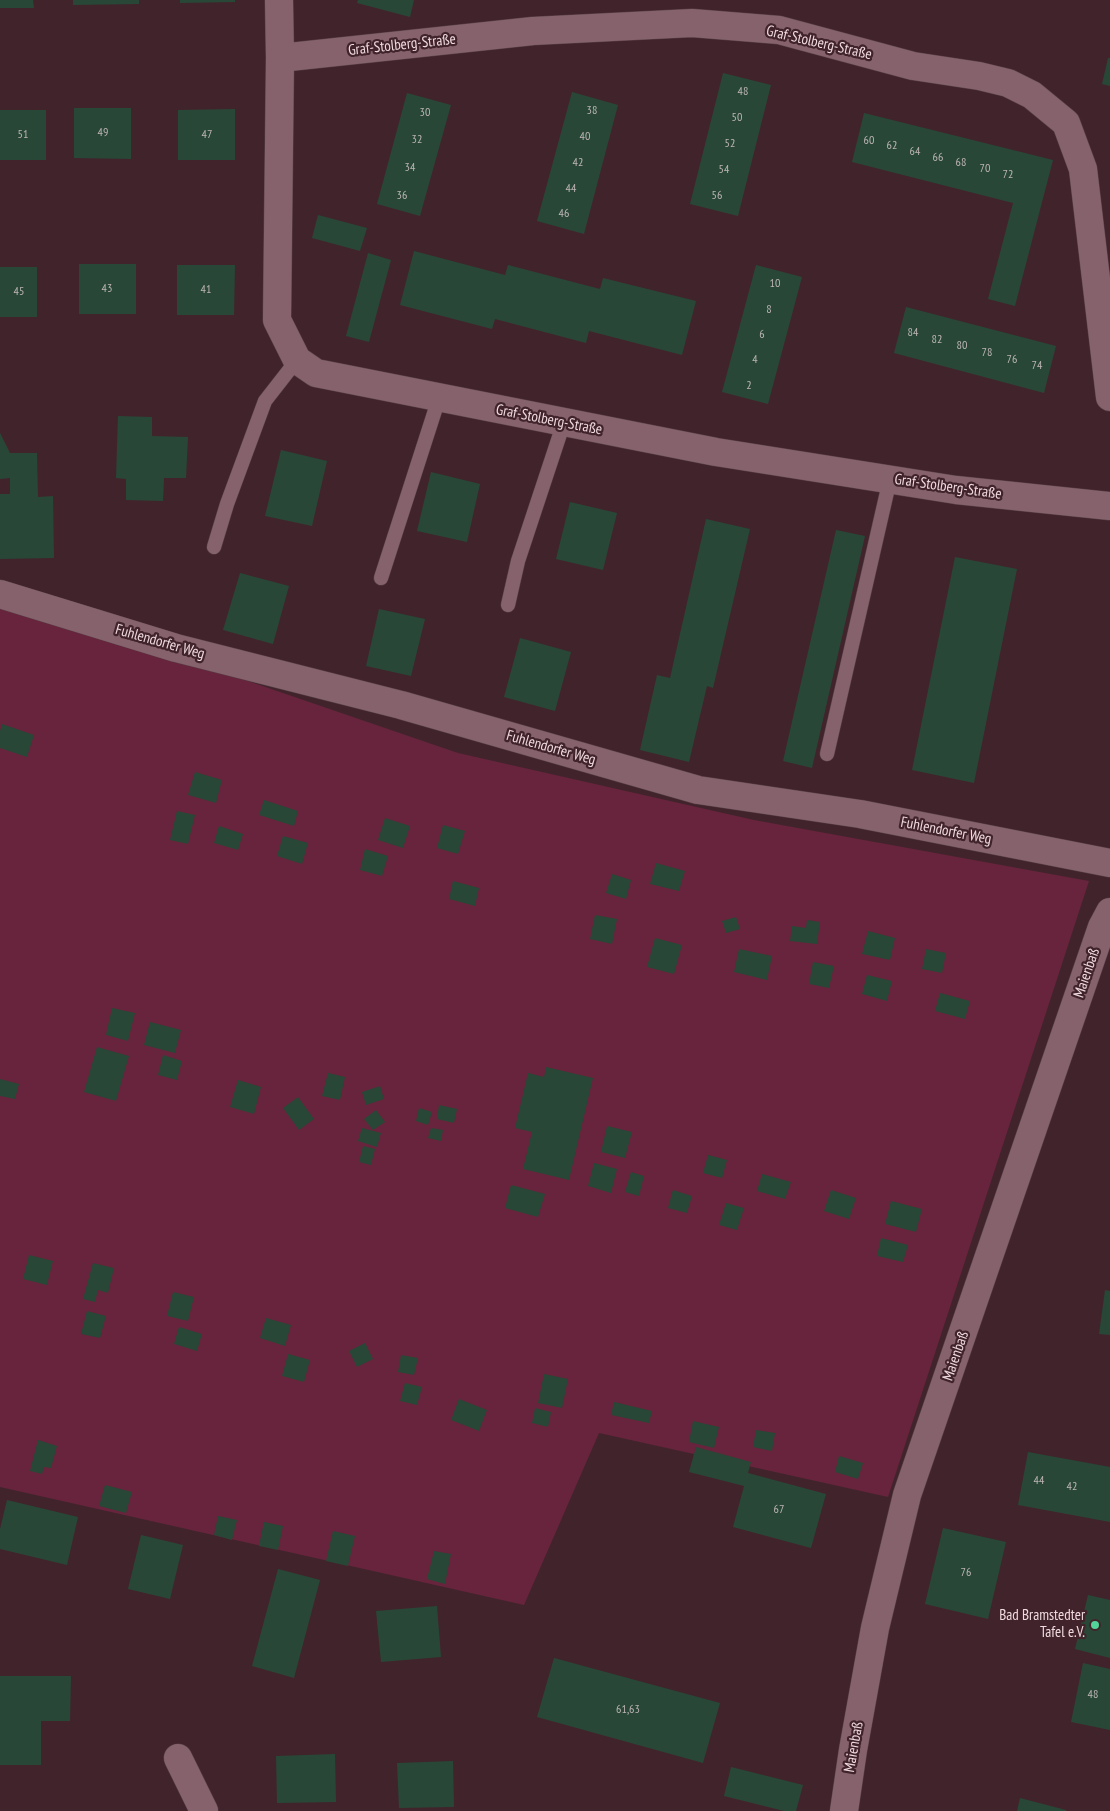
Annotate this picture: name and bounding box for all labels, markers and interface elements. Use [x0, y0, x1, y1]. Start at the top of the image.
street label: Graf-Stolberg-Straße [764, 22, 874, 64]
street label: Graf-Stolberg-Straße [347, 30, 457, 60]
house number: 48 [738, 85, 748, 99]
house number: 38 [587, 104, 597, 118]
house number: 30 [420, 106, 430, 120]
house number: 50 [732, 111, 742, 125]
house number: 49 [98, 126, 108, 140]
house number: 51 [18, 128, 28, 142]
house number: 47 [202, 128, 212, 142]
house number: 40 [580, 130, 590, 144]
house number: 32 [412, 133, 422, 147]
house number: 60 [864, 134, 874, 148]
house number: 52 [725, 137, 735, 151]
house number: 62 [887, 139, 897, 153]
house number: 64 [910, 145, 920, 159]
house number: 66 [933, 151, 943, 165]
house number: 42 [573, 156, 583, 170]
house number: 68 [956, 156, 966, 170]
house number: 34 [405, 161, 415, 175]
house number: 70 [980, 162, 990, 176]
house number: 54 [719, 163, 729, 177]
house number: 72 [1003, 168, 1013, 182]
house number: 44 [566, 182, 576, 196]
house number: 36 [397, 189, 407, 203]
house number: 56 [712, 189, 722, 203]
house number: 46 [559, 207, 569, 221]
house number: 10 [770, 277, 780, 291]
house number: 43 [102, 282, 112, 296]
house number: 41 [201, 283, 211, 297]
house number: 45 [14, 285, 24, 299]
house number: 8 [766, 303, 772, 317]
house number: 84 [908, 326, 918, 340]
house number: 6 [759, 328, 765, 342]
house number: 82 [932, 333, 942, 347]
house number: 80 [957, 339, 967, 353]
house number: 78 [982, 346, 992, 360]
house number: 4 [752, 353, 758, 367]
house number: 76 [1007, 353, 1017, 367]
house number: 74 [1032, 359, 1042, 373]
house number: 2 [746, 379, 752, 393]
street label: Graf-Stolberg-Straße [494, 401, 604, 439]
street label: Graf-Stolberg-Straße [893, 471, 1003, 503]
street label: Fuhlendorfer Weg [113, 621, 207, 663]
street label: Fuhlendorfer Weg [504, 727, 598, 769]
street label: Fuhlendorfer Weg [899, 813, 993, 849]
street label: Maienbaß [1070, 946, 1104, 1000]
street label: Maienbaß [939, 1329, 973, 1383]
house number: 44 [1034, 1474, 1044, 1488]
house number: 42 [1067, 1480, 1077, 1494]
house number: 67 [774, 1503, 784, 1517]
house number: 76 [961, 1566, 971, 1580]
place label: Bad Bramstedter Tafel e.V. [999, 1607, 1085, 1642]
marker: Bad Bramstedter Tafel e.V. [1089, 1619, 1101, 1631]
house number: 48 [1088, 1688, 1098, 1702]
house number: 61,63 [616, 1703, 640, 1717]
street label: Maienbaß [841, 1720, 867, 1774]

